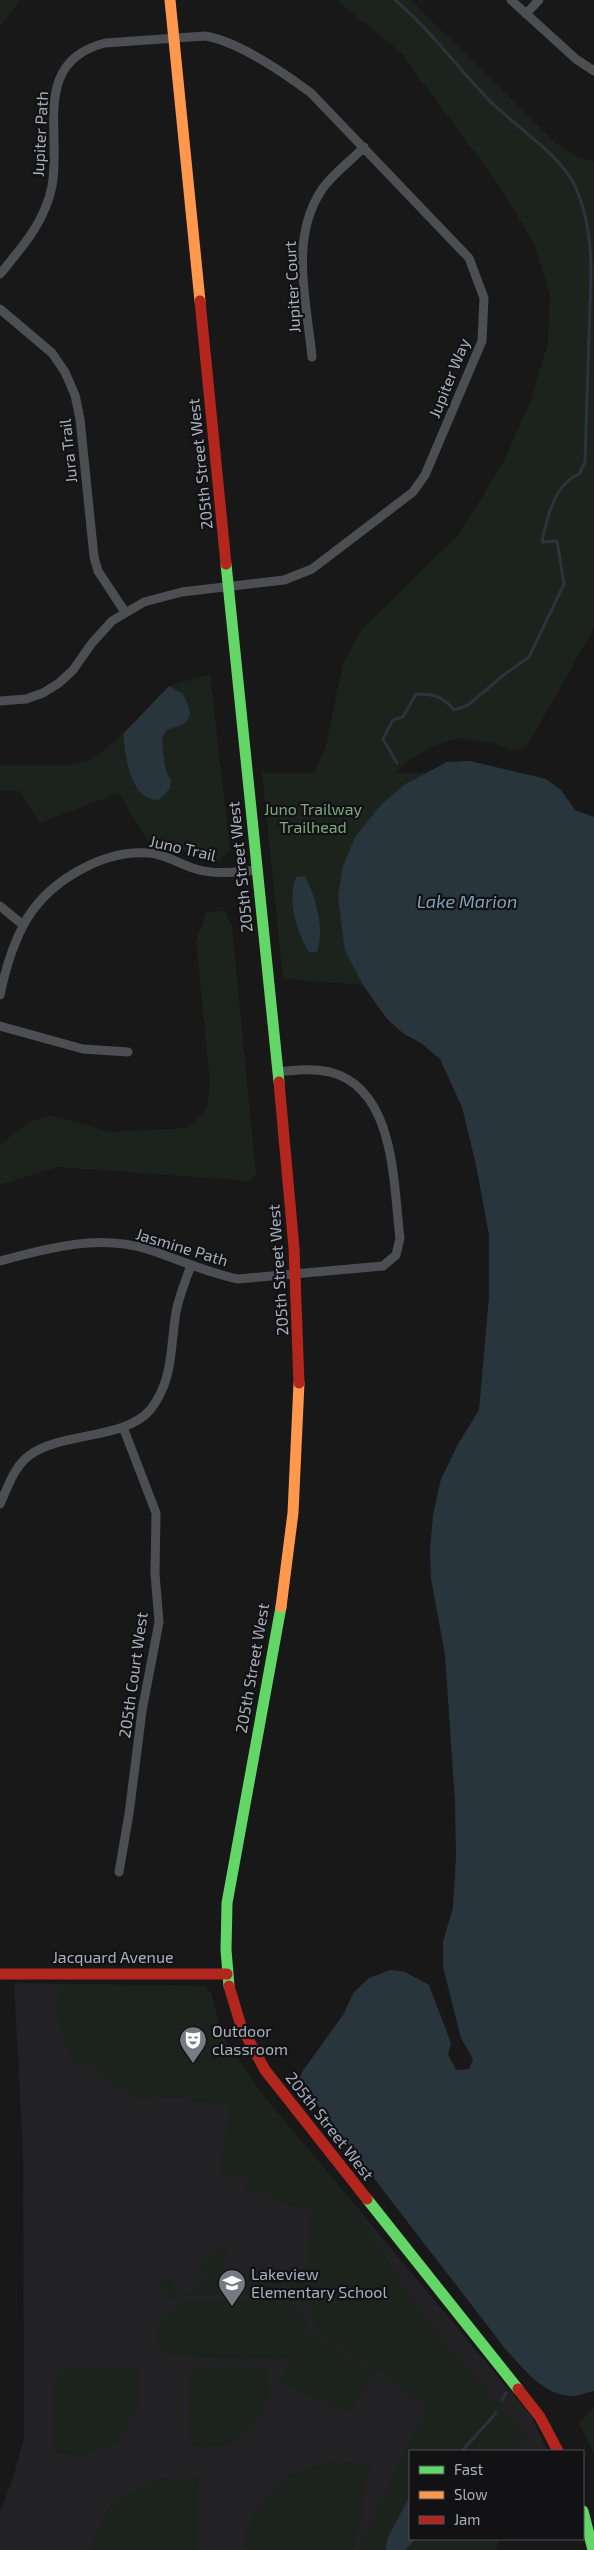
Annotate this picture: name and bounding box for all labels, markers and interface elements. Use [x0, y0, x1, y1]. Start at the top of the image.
street label: Jupiter Path [28, 91, 51, 177]
street label: Jupiter Court [280, 241, 303, 333]
street label: Jupiter Way [424, 335, 473, 420]
street label: 205th Street West [183, 398, 216, 531]
street label: Jura Trail [55, 418, 80, 484]
park label: Juno Trailway Trailhead [264, 799, 363, 836]
street label: 205th Street West [223, 801, 256, 934]
street label: Juno Trail [148, 831, 219, 864]
water label: Lake Marion [417, 890, 517, 912]
street label: 205th Street West [263, 1204, 292, 1336]
street label: Jasmine Path [134, 1223, 231, 1270]
street label: 205th Street West [231, 1601, 272, 1734]
street label: 205th Court West [114, 1611, 151, 1739]
street label: Jacquard Avenue [52, 1947, 174, 1966]
place label: Outdoor classroom [212, 2021, 288, 2058]
theatre icon: Outdoor classroom [178, 2025, 208, 2064]
street label: 205th Street West [282, 2068, 378, 2183]
place label: Lakeview Elementary School [251, 2264, 387, 2301]
school or university icon: Lakeview Elementary School [217, 2268, 247, 2307]
legend [409, 2450, 584, 2540]
text: Fast [454, 2460, 484, 2478]
text: Slow [454, 2485, 488, 2503]
text: Jam [454, 2510, 480, 2528]

